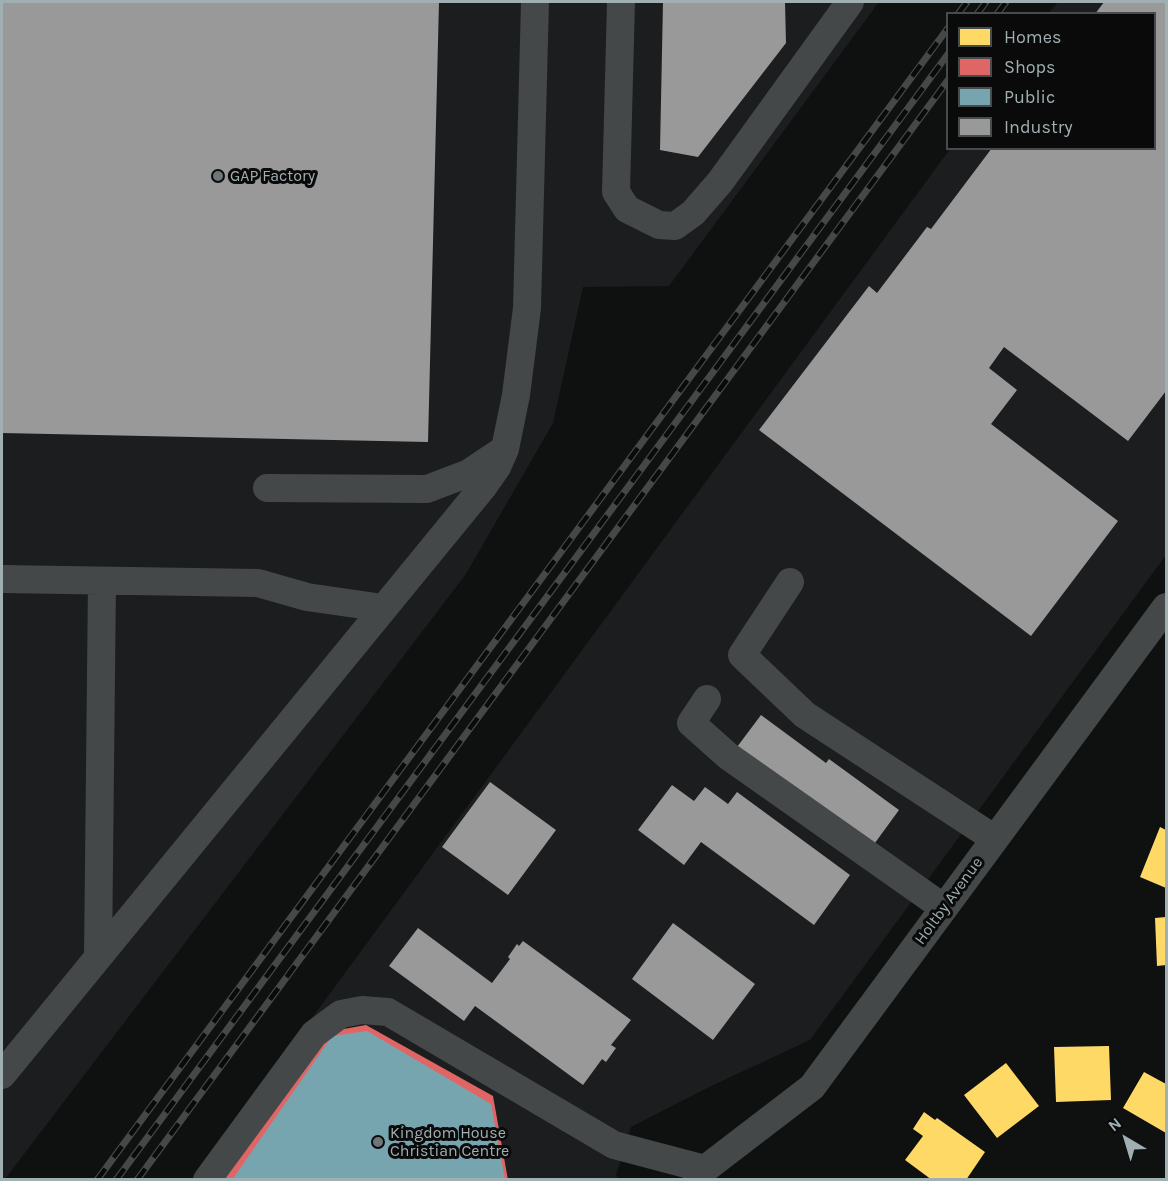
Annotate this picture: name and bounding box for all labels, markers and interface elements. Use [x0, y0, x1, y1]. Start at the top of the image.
legend [946, 12, 1156, 150]
text: Homes [1004, 26, 1061, 48]
text: Shops [1004, 56, 1056, 78]
text: Public [1004, 86, 1055, 108]
text: Industry [1004, 116, 1073, 138]
place label: GAP Factory [230, 166, 315, 186]
marker: GAP Factory [211, 169, 225, 183]
street label: Holtby Avenue [911, 854, 987, 948]
north arrow [1096, 1109, 1156, 1169]
text: N [1104, 1113, 1125, 1135]
place label: Kingdom House Christian Centre [390, 1123, 509, 1161]
marker: Kingdom House Christian Centre [371, 1135, 385, 1149]

